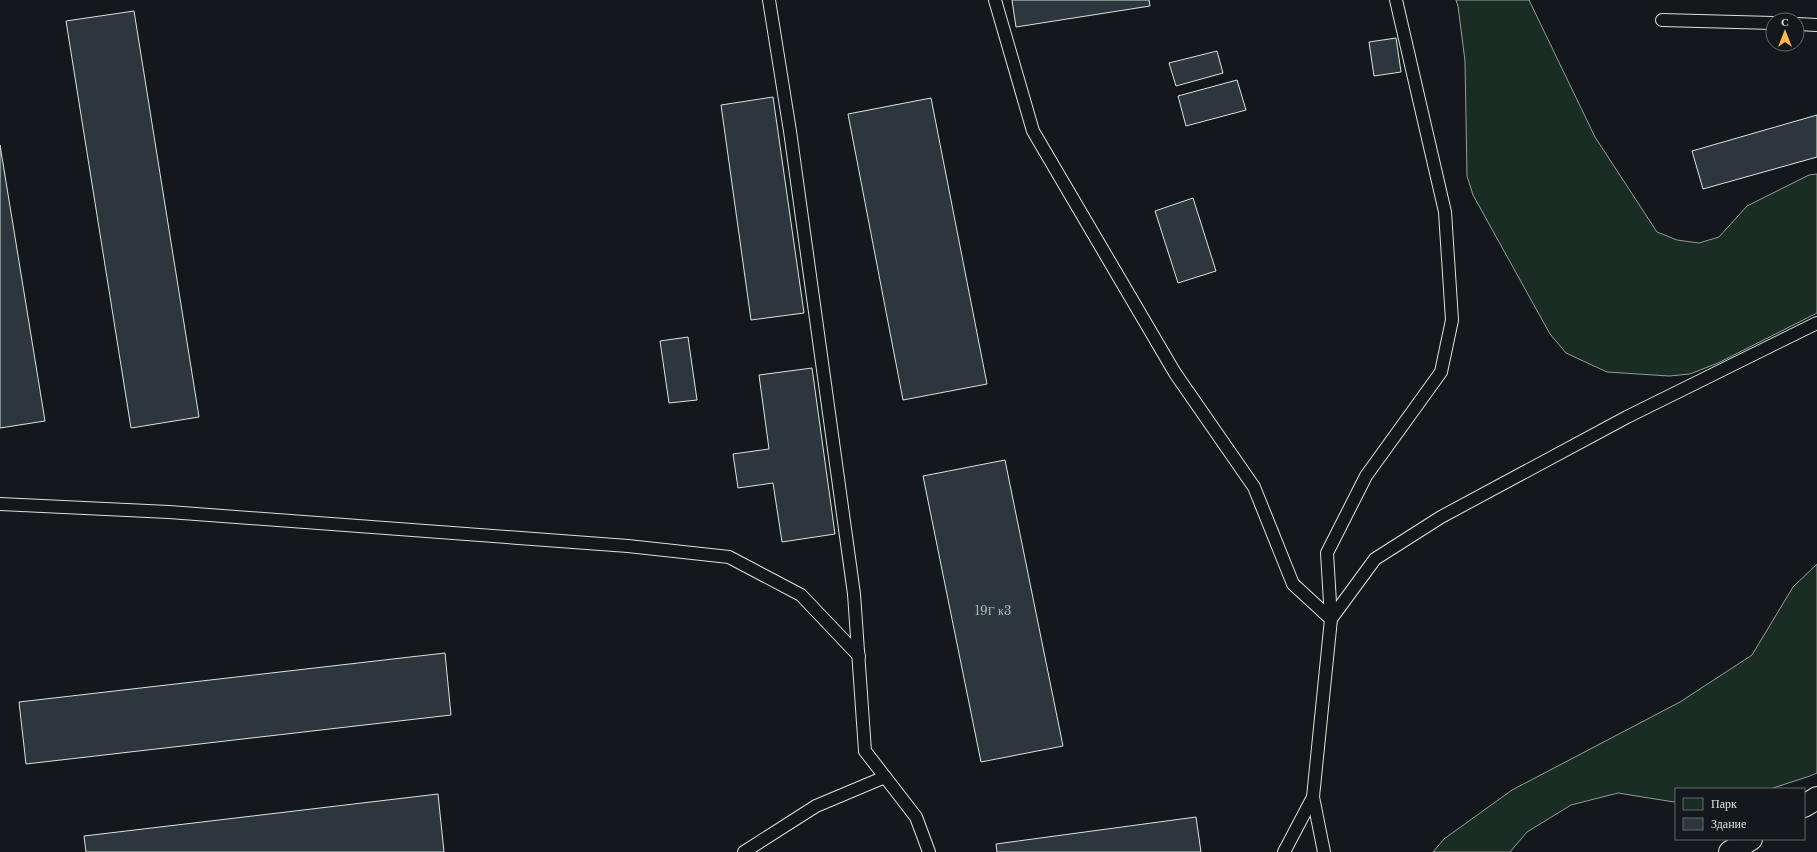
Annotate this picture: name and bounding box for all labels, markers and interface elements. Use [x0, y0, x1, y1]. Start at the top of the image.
north arrow [1765, 12, 1805, 52]
text: С [1781, 15, 1789, 29]
house number: 19Г к3 [975, 603, 1011, 618]
legend [1675, 788, 1805, 840]
text: Парк [1711, 796, 1737, 811]
text: Здание [1711, 816, 1746, 831]

